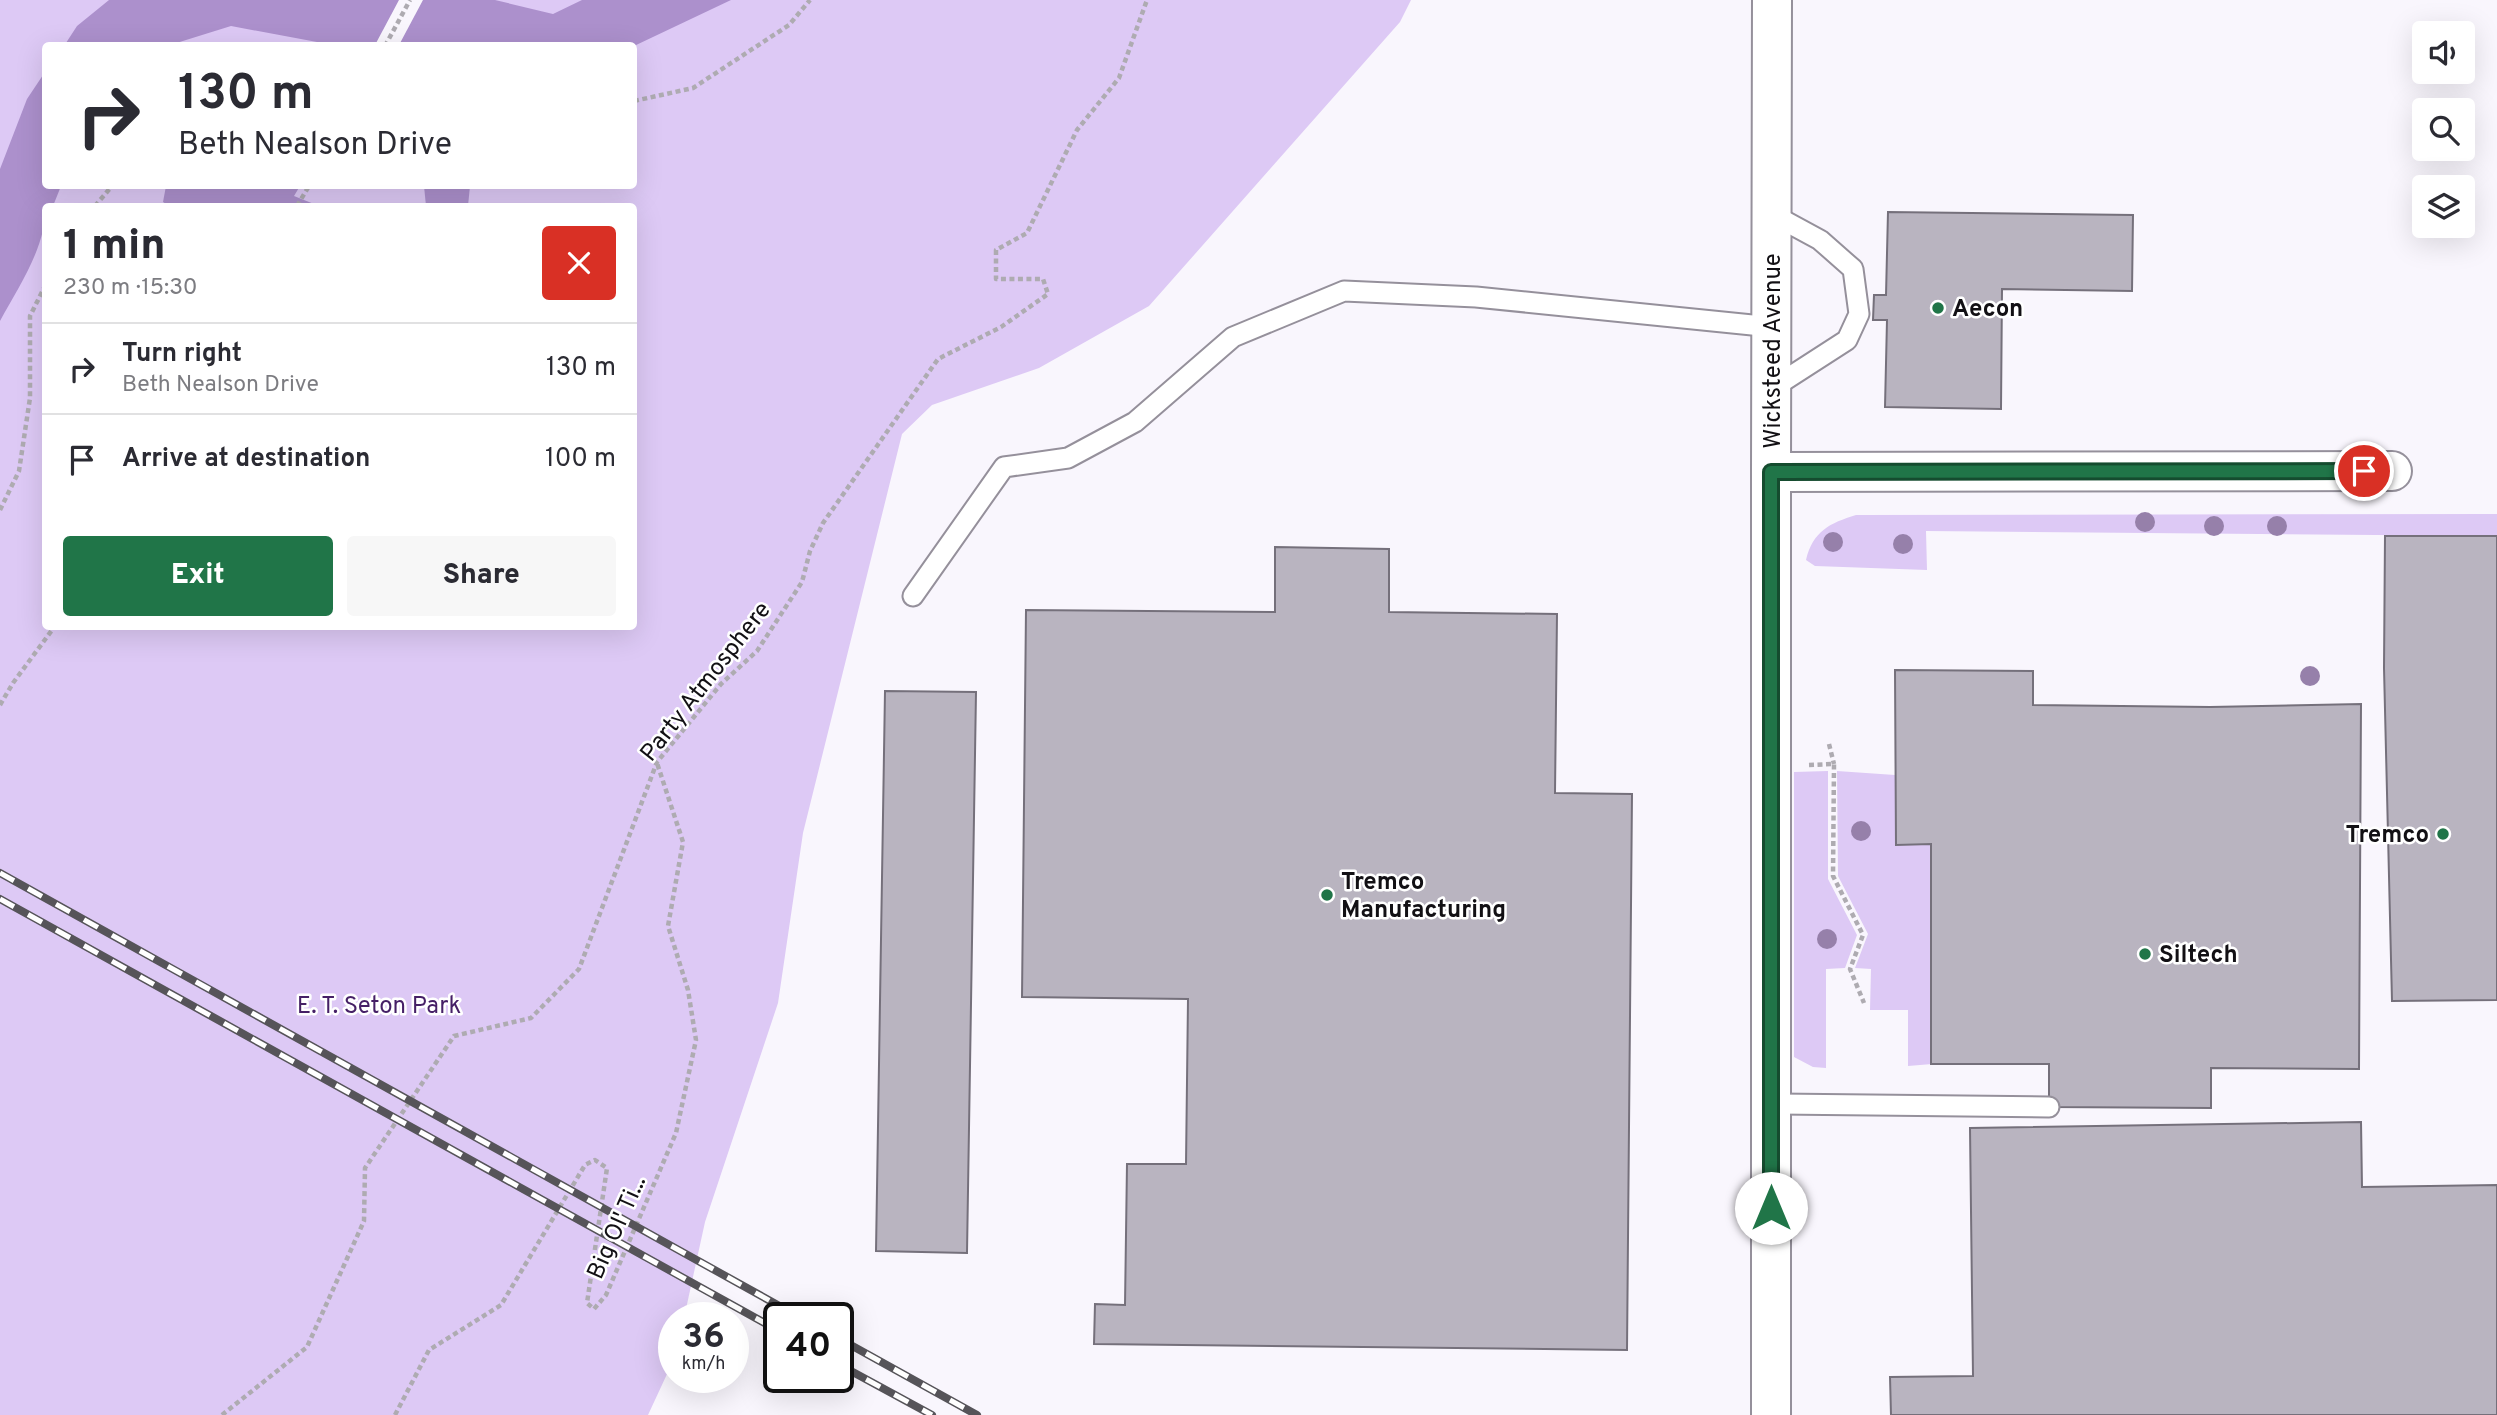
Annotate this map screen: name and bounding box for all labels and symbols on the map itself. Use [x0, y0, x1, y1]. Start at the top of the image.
street label: Wicksteed Avenue [1759, 253, 1789, 449]
place label: Aecon [1952, 295, 2023, 325]
marker: Aecon [1930, 300, 1946, 316]
pin [2334, 441, 2394, 501]
street label: Party Atmosphere [635, 596, 778, 768]
place label: Tremco [2346, 821, 2429, 851]
marker: Tremco [2435, 826, 2451, 842]
place label: Tremco Manufacturing [1341, 868, 1506, 926]
marker: Tremco Manufacturing [1319, 887, 1335, 903]
place label: Siltech [2159, 941, 2238, 971]
marker: Siltech [2137, 946, 2153, 962]
park label: E. T. Seton Park [297, 992, 461, 1022]
street label: Big Ol' Ti... [582, 1171, 654, 1284]
position arrow [1734, 1171, 1808, 1245]
speed limit sign: 40 [763, 1302, 854, 1393]

